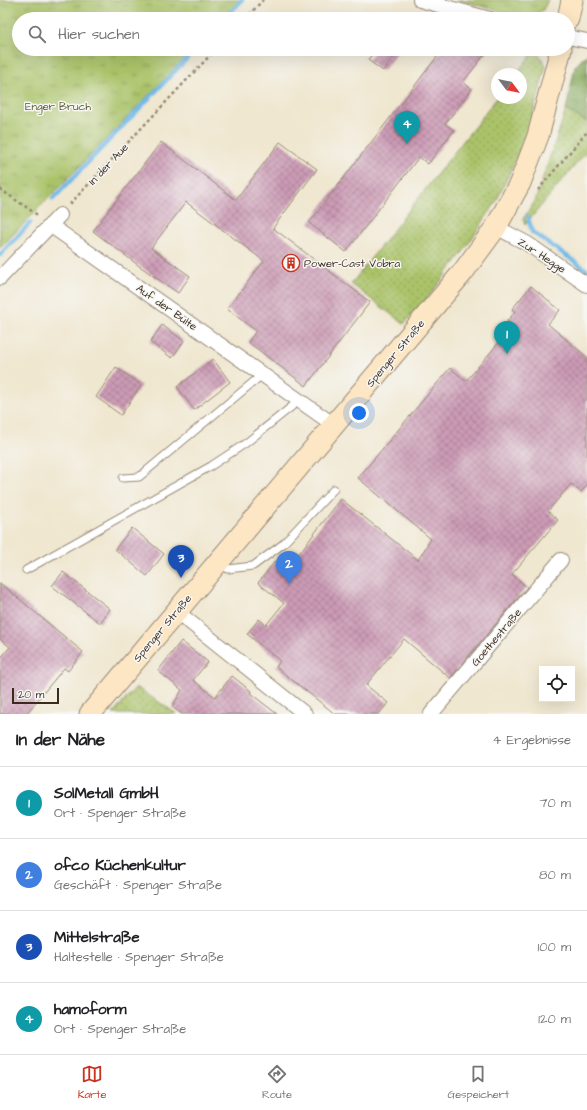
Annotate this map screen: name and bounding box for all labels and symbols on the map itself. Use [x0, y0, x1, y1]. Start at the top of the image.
north arrow [491, 68, 527, 104]
park label: Enger Bruch [25, 99, 92, 115]
pin: 4 [394, 111, 420, 144]
street label: In der Aue [85, 140, 132, 189]
street label: Zur Hegge [514, 234, 569, 277]
building icon: Power-Cast Vobra [281, 253, 301, 273]
place label: Power-Cast Vobra [304, 256, 401, 271]
street label: Auf der Bülte [133, 281, 200, 334]
street label: Spenger Straße [363, 316, 429, 391]
pin: 1 [494, 321, 520, 354]
your location [349, 403, 369, 423]
pin: 3 [168, 545, 194, 578]
pin: 2 [276, 551, 302, 584]
street label: Spenger Straße [130, 591, 196, 666]
street label: Goethestraße [468, 605, 525, 669]
scale bar [12, 686, 59, 705]

